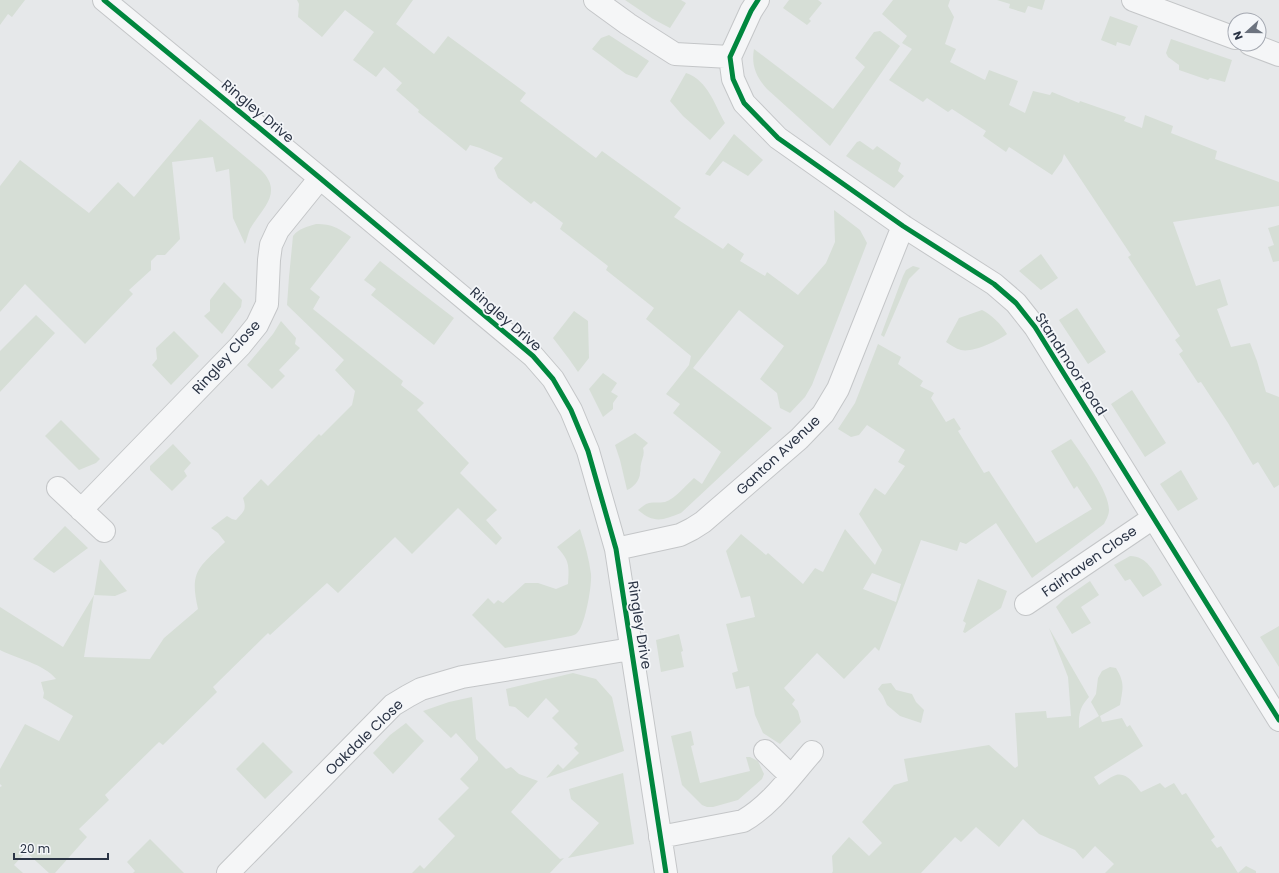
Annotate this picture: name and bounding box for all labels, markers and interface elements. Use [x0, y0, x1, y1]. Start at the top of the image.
north arrow [1227, 12, 1267, 52]
text: N [1229, 29, 1247, 42]
street label: Ringley Drive [217, 75, 299, 148]
street label: Ringley Drive [466, 282, 546, 356]
street label: Standmoor Road [1030, 309, 1112, 419]
street label: Ringley Close [187, 315, 265, 398]
street label: Ganton Avenue [731, 410, 825, 499]
street label: Fairhaven Close [1037, 520, 1141, 601]
street label: Ringley Drive [623, 579, 657, 671]
street label: Oakdale Close [320, 694, 408, 780]
scale bar [14, 835, 108, 861]
text: 20 m [20, 840, 50, 857]

